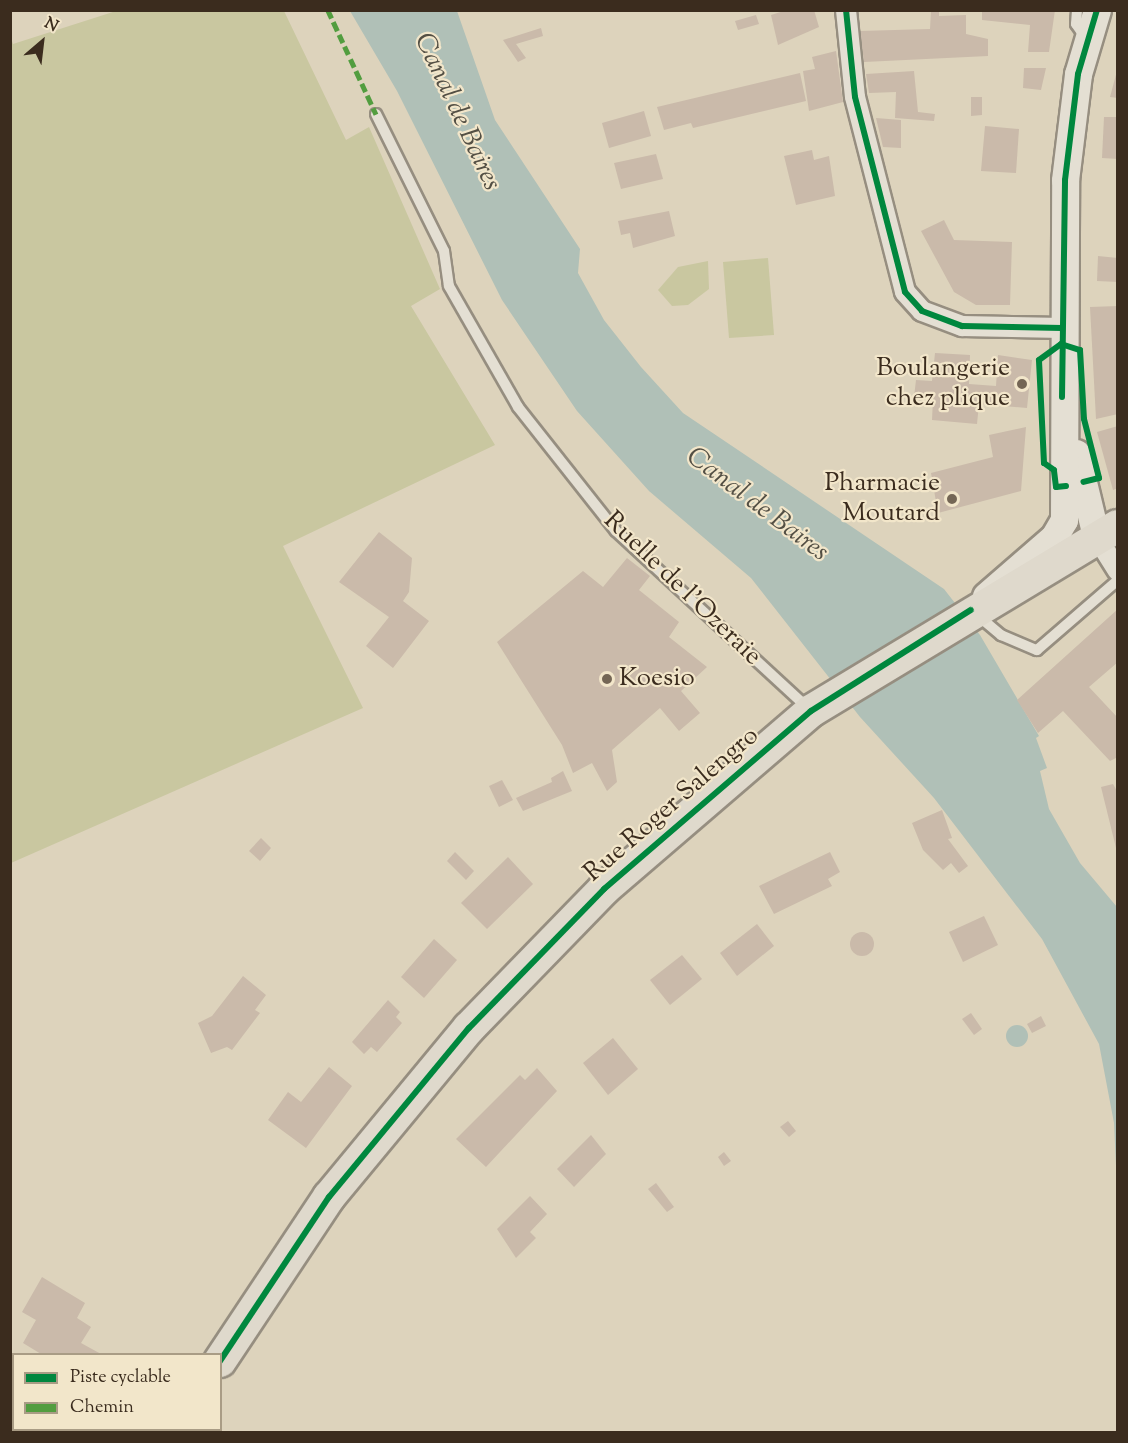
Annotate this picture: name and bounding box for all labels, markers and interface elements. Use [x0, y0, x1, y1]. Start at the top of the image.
north arrow [12, 12, 72, 72]
text: N [40, 13, 62, 39]
water label: Canal de Baires [406, 28, 508, 196]
place label: Boulangerie chez plique [876, 353, 1010, 414]
marker: Boulangerie chez plique [1015, 377, 1029, 391]
water label: Canal de Baires [679, 441, 835, 569]
place label: Pharmacie Moutard [824, 468, 940, 530]
marker: Pharmacie Moutard [945, 492, 959, 506]
street label: Ruelle de l'Ozeraie [596, 506, 768, 672]
place label: Koesio [619, 663, 695, 695]
marker: Koesio [600, 672, 614, 686]
street label: Rue Roger Salengro [578, 721, 766, 889]
legend [12, 1353, 222, 1431]
text: Piste cyclable [70, 1365, 171, 1391]
text: Chemin [70, 1395, 134, 1421]

